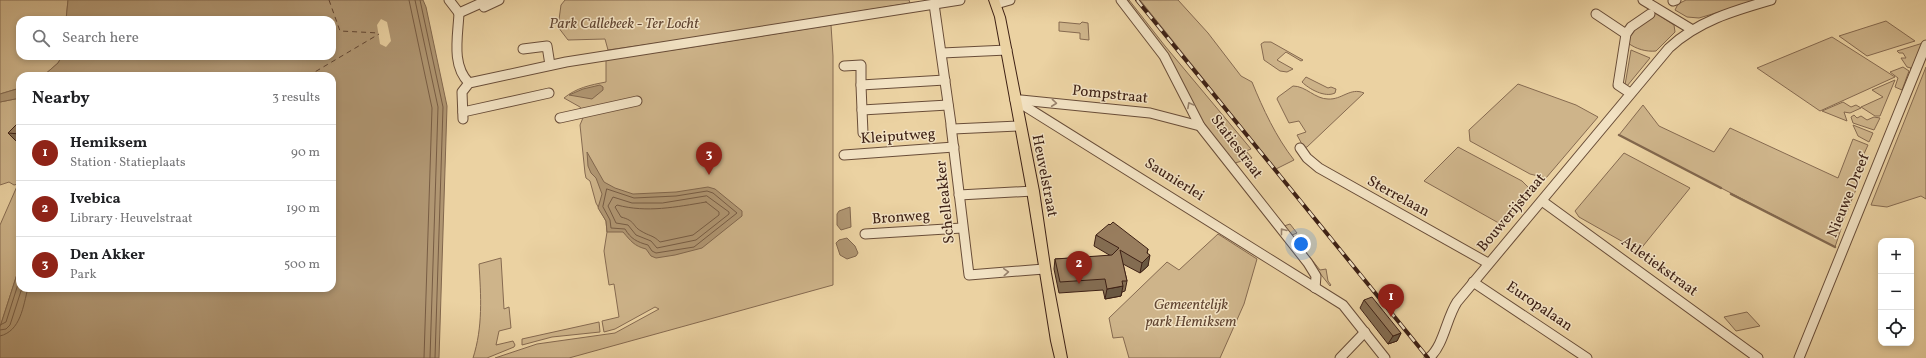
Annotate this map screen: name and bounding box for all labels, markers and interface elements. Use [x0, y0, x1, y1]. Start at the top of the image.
park label: Park Callebeek - Ter Locht [549, 14, 700, 35]
search box [16, 16, 336, 60]
icon: search [30, 27, 52, 49]
text: Search here [62, 28, 139, 49]
street label: Pompstraat [1071, 81, 1149, 109]
text: Nearby [32, 87, 90, 110]
text: 3 results [272, 89, 320, 107]
one-way arrow [1051, 99, 1057, 108]
one-way arrow [1187, 101, 1195, 109]
street label: Statiestraat [1205, 110, 1267, 184]
street label: Kleiputweg [860, 124, 936, 150]
text: Hemiksem [70, 133, 147, 154]
street label: Heuvelstraat [1026, 133, 1062, 219]
pin: 3 [696, 142, 722, 175]
text: 1 [42, 144, 48, 162]
text: 90 m [291, 144, 320, 162]
street label: Nieuwe Dreef [1823, 149, 1876, 241]
street label: Saunierlei [1140, 153, 1208, 207]
text: Station · Statieplaats [70, 154, 186, 172]
street label: Schelleakker [931, 159, 961, 245]
street label: Bouwerijstraat [1473, 169, 1551, 257]
street label: Sterrelaan [1363, 171, 1433, 223]
text: Ivebica [70, 189, 121, 210]
text: 2 [42, 200, 48, 218]
text: 190 m [286, 200, 320, 218]
street label: Bronweg [871, 205, 931, 231]
text: Library · Heuvelstraat [70, 210, 193, 228]
one-way arrow [1281, 229, 1288, 236]
street label: Atletiekstraat [1616, 232, 1702, 302]
your location [1291, 234, 1311, 254]
map controls [1878, 238, 1914, 346]
button: + [1878, 238, 1914, 274]
text: Den Akker [70, 245, 145, 266]
pin: 2 [1066, 251, 1092, 284]
text: 3 [42, 256, 48, 274]
text: 500 m [284, 256, 320, 274]
text: Park [70, 266, 97, 284]
one-way arrow [1003, 267, 1009, 276]
button: − [1878, 274, 1914, 310]
street label: Europalaan [1502, 277, 1576, 337]
pin: 1 [1378, 284, 1404, 317]
park label: Gemeentelijk park Hemiksem [1145, 295, 1237, 333]
button: locate [1878, 310, 1914, 346]

